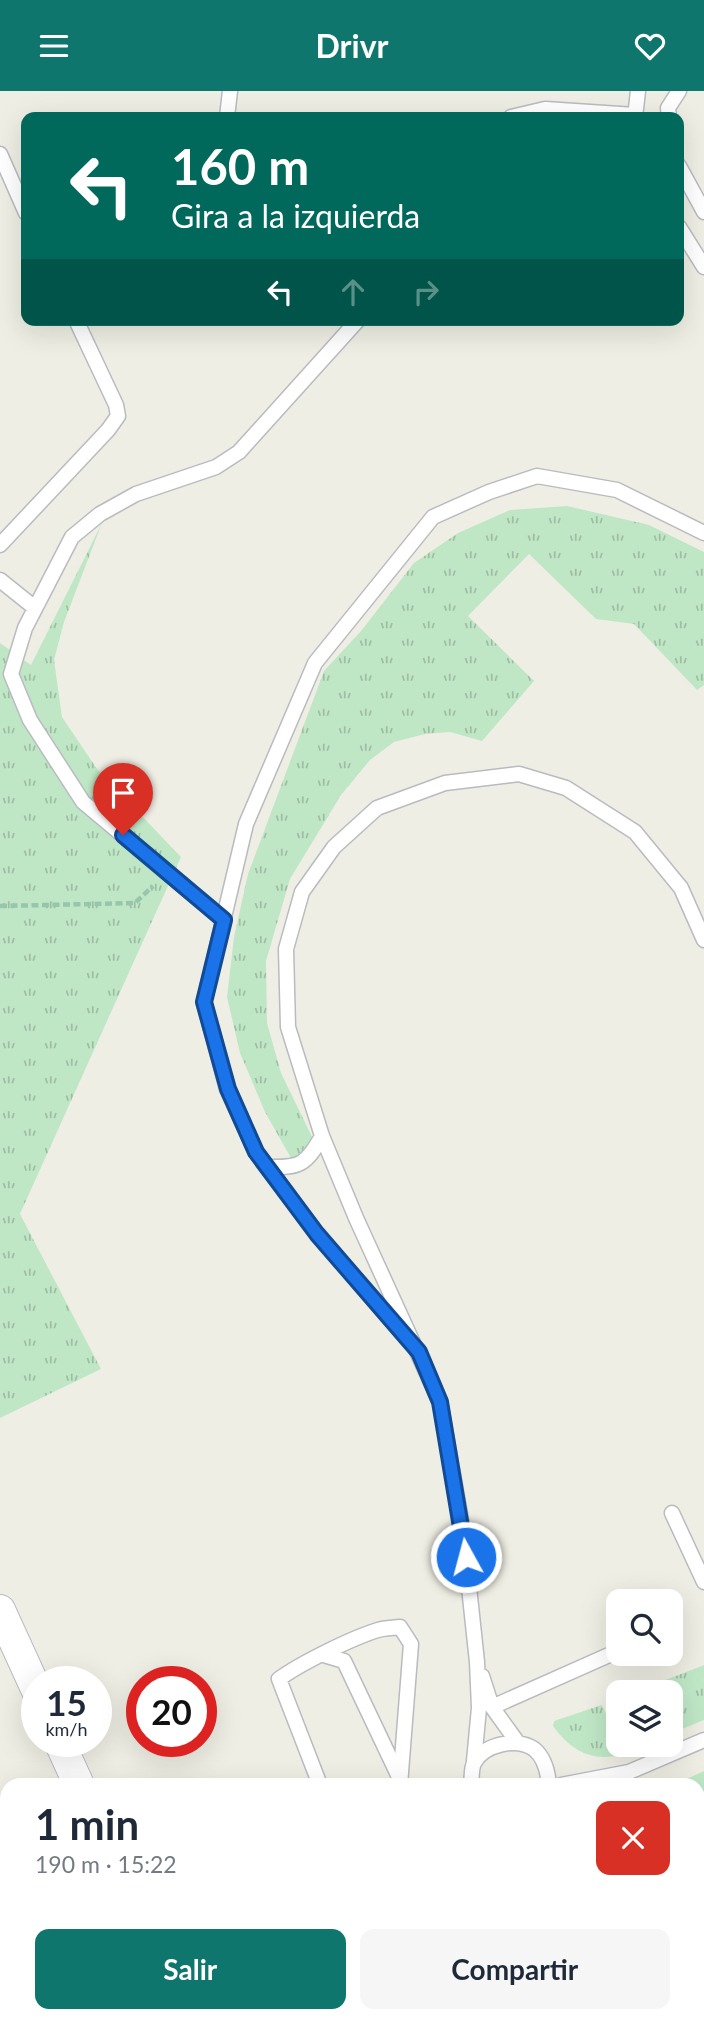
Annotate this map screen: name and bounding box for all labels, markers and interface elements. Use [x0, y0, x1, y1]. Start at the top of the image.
text: Drivr [316, 26, 388, 65]
icon: menu [35, 27, 73, 65]
icon: heart [631, 27, 669, 65]
text: 160 m [171, 137, 309, 195]
icon: left [56, 140, 147, 231]
text: Gira a la izquierda [171, 196, 420, 235]
icon: left [261, 273, 299, 311]
icon: ahead [334, 273, 372, 311]
icon: right [407, 273, 445, 311]
pin [93, 763, 153, 835]
icon: arrive [104, 774, 142, 812]
position arrow [429, 1520, 503, 1594]
map controls [606, 1589, 683, 1757]
button: search [606, 1589, 683, 1666]
speed limit sign: 20 [126, 1666, 217, 1757]
button: layers [606, 1680, 683, 1757]
text: 15 [46, 1681, 87, 1723]
text: km/h [45, 1718, 88, 1740]
text: 1 min [35, 1799, 139, 1849]
button: close [596, 1801, 670, 1875]
text: 190 m · 15:22 [35, 1850, 177, 1878]
button: Salir [35, 1929, 346, 2009]
button: Compartir [360, 1929, 670, 2009]

